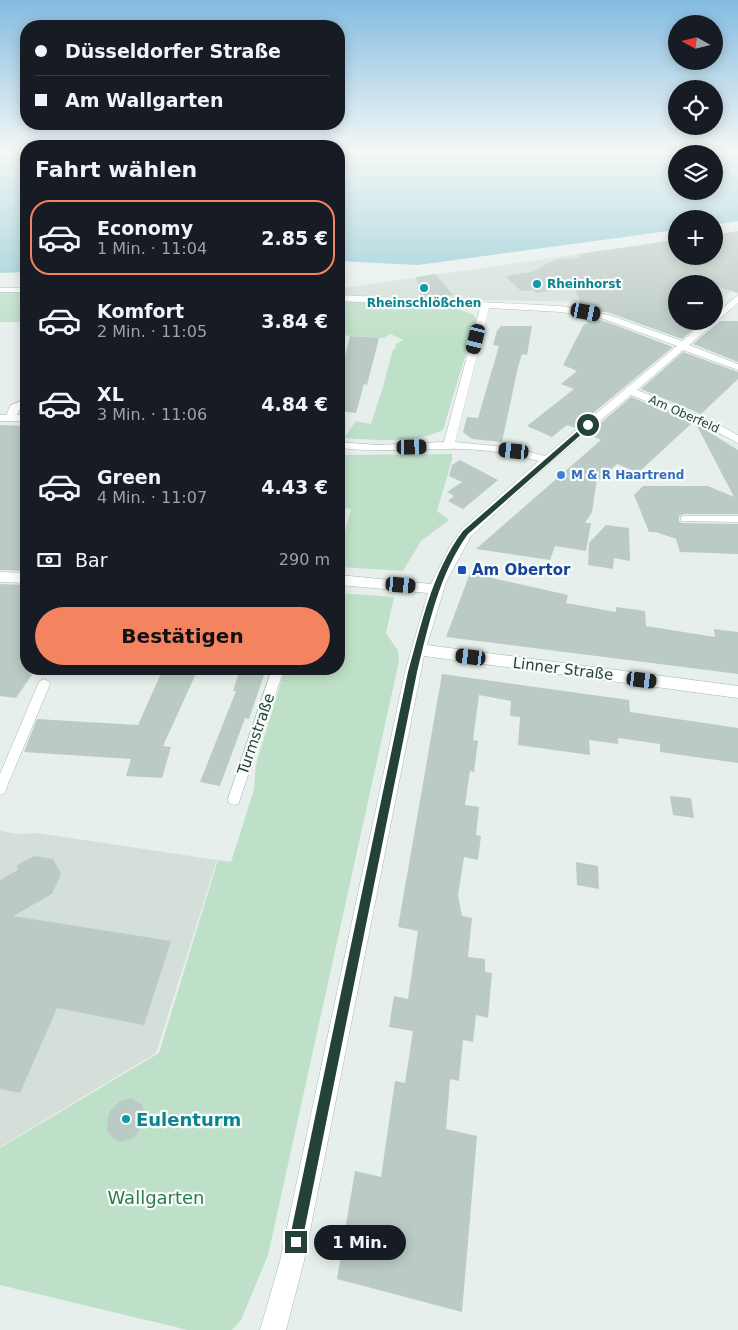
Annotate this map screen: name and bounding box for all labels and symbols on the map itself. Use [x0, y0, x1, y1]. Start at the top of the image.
north arrow [668, 15, 722, 70]
place label: Rheinhorst [547, 277, 621, 291]
marker: Rheinhorst [531, 278, 543, 290]
marker: Rheinschlößchen [418, 282, 430, 294]
place label: Rheinschlößchen [367, 296, 481, 310]
car [569, 302, 602, 322]
car [465, 323, 486, 355]
street label: Am Oberfeld [647, 392, 721, 436]
route start [577, 414, 599, 436]
car [396, 439, 427, 455]
car [498, 442, 529, 460]
place label: M & R Haartrend [571, 468, 684, 482]
marker: M & R Haartrend [555, 469, 567, 481]
place label: Am Obertor [472, 561, 571, 579]
marker: Am Obertor [456, 564, 468, 576]
car [385, 576, 416, 594]
car [455, 648, 486, 666]
street label: Linner Straße [512, 654, 614, 684]
car [626, 671, 657, 689]
street label: Turmstraße [233, 691, 278, 778]
place label: Eulenturm [136, 1109, 241, 1130]
marker: Eulenturm [120, 1113, 132, 1125]
park label: Wallgarten [107, 1187, 205, 1208]
callout: 1 Min. [314, 1224, 406, 1260]
route end [285, 1231, 307, 1253]

